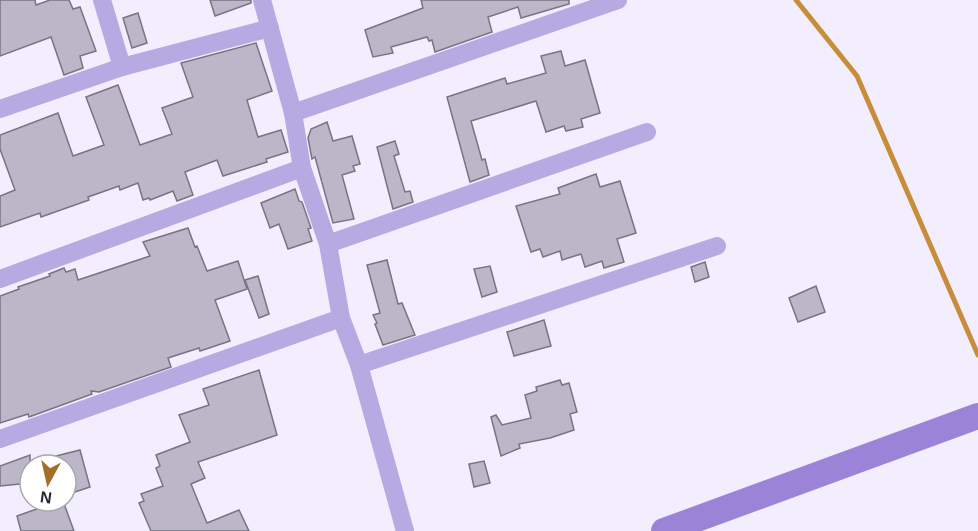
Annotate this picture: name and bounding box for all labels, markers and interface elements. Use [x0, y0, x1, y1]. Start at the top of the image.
north arrow [18, 453, 78, 513]
text: N [39, 488, 53, 507]

